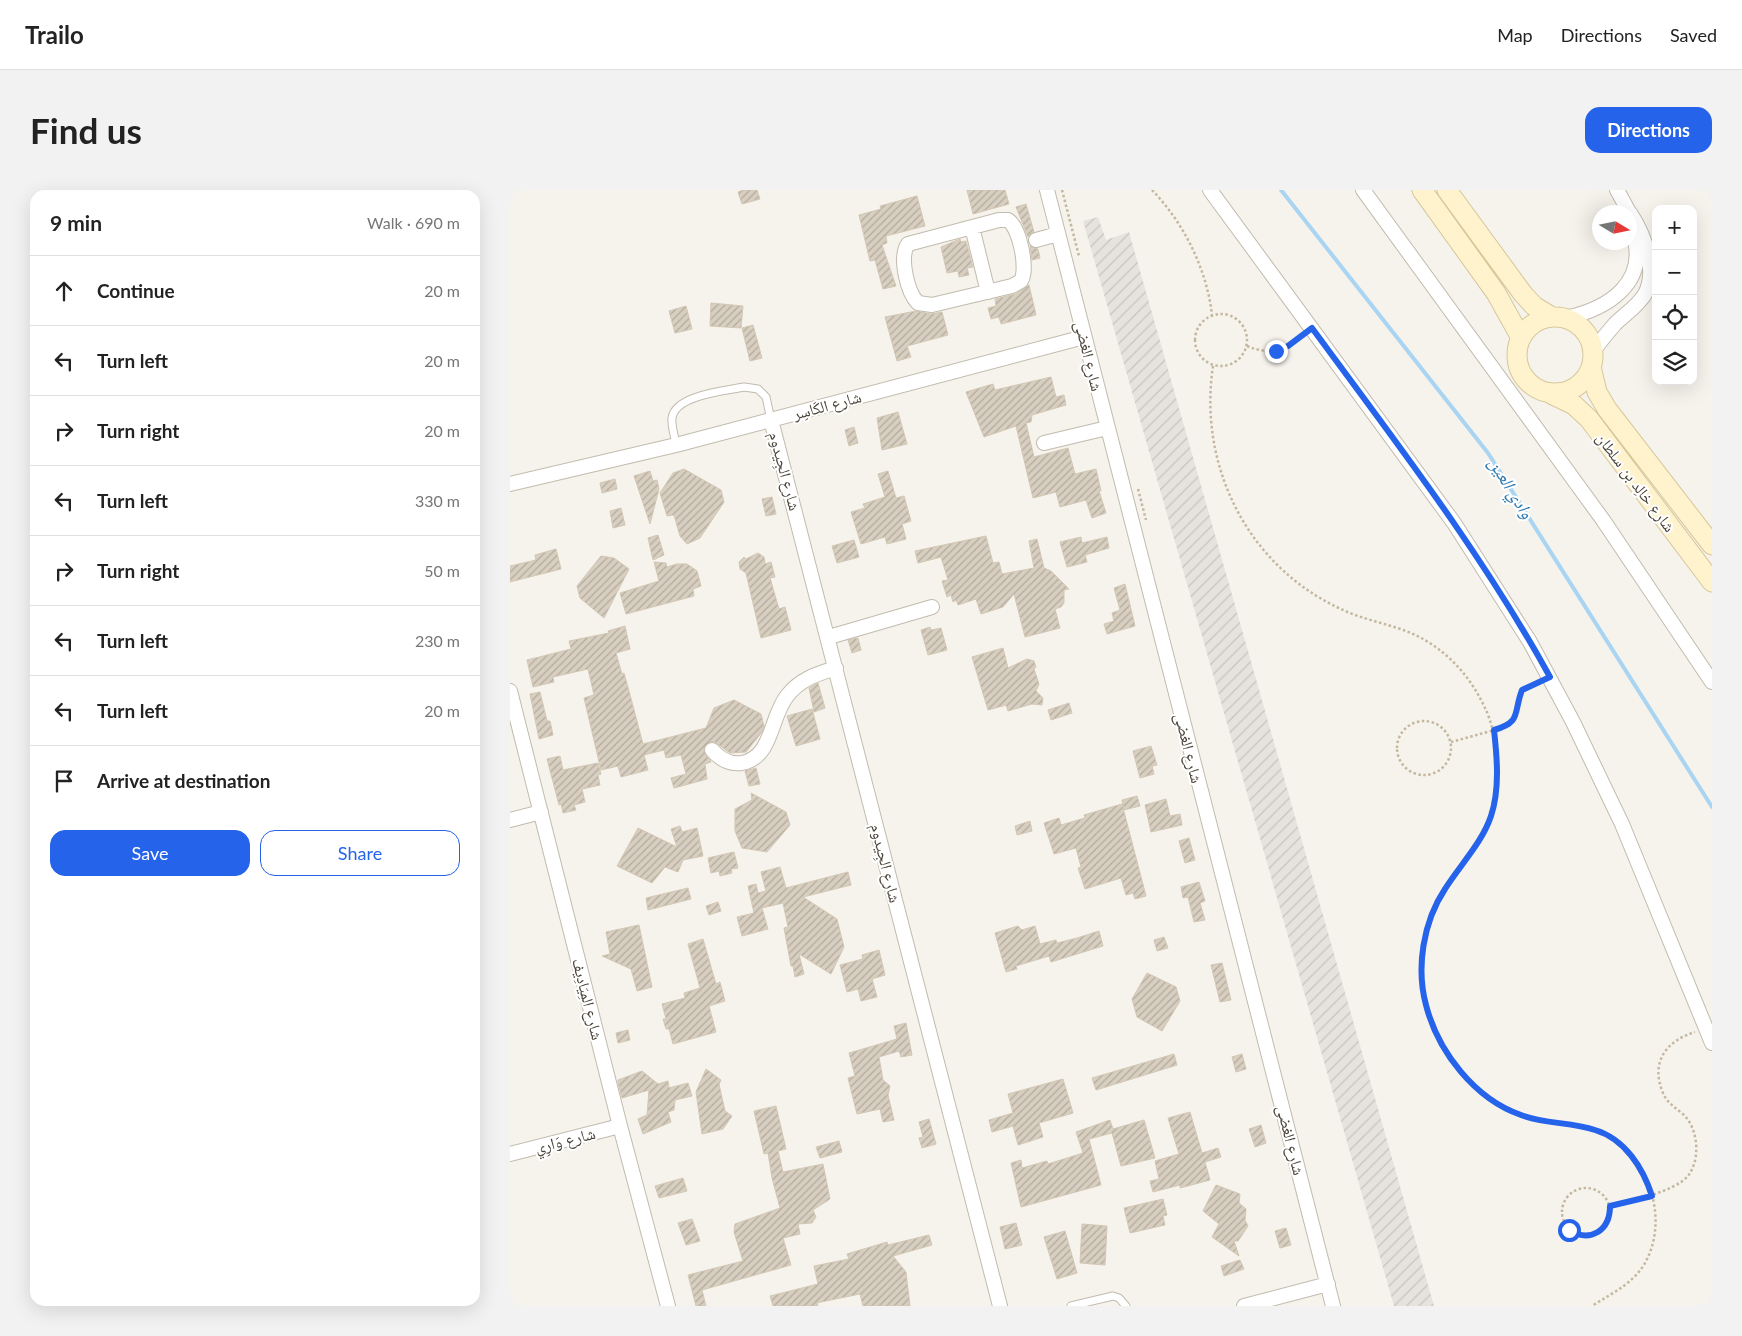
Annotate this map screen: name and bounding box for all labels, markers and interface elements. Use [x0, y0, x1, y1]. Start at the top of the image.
text: Trailo [25, 20, 84, 49]
text: Map [1497, 24, 1533, 46]
text: Directions [1561, 24, 1642, 46]
text: Saved [1670, 24, 1717, 46]
button: Directions [1585, 107, 1712, 153]
text: Find us [30, 109, 142, 151]
north arrow [1592, 205, 1637, 250]
map controls [1652, 205, 1697, 385]
button: + [1652, 205, 1697, 250]
text: 9 min [50, 210, 102, 235]
text: Walk · 690 m [367, 213, 460, 232]
button: − [1652, 250, 1697, 295]
icon: ahead [50, 277, 78, 305]
text: Continue [97, 279, 175, 302]
text: 20 m [424, 281, 460, 300]
button: locate [1652, 295, 1697, 340]
street label: شارع الغضى [1070, 319, 1107, 393]
route end [1265, 340, 1288, 363]
button: layers [1652, 340, 1697, 385]
icon: left [50, 347, 78, 375]
text: Turn left [97, 349, 168, 372]
text: 20 m [424, 351, 460, 370]
street label: شارع الكَاسِر [790, 386, 864, 425]
icon: right [50, 417, 78, 445]
text: Turn right [97, 419, 179, 442]
text: 20 m [424, 421, 460, 440]
street label: شارع خالِد بن سلطان [1591, 428, 1680, 536]
street label: شارع الجِيدوم [763, 429, 805, 513]
water label: وادي العين [1481, 453, 1540, 525]
icon: left [50, 487, 78, 515]
text: Turn left [97, 489, 168, 512]
text: 330 m [415, 491, 460, 510]
icon: right [50, 557, 78, 585]
text: Turn right [97, 559, 179, 582]
text: 50 m [424, 561, 460, 580]
icon: left [50, 627, 78, 655]
text: Turn left [97, 629, 168, 652]
text: 230 m [415, 631, 460, 650]
icon: left [50, 697, 78, 725]
text: Turn left [97, 699, 168, 722]
text: 20 m [424, 701, 460, 720]
street label: شارع الغضى [1170, 711, 1207, 785]
icon: arrive [50, 767, 78, 795]
text: Arrive at destination [97, 769, 270, 792]
street label: شارع الجِيدوم [865, 821, 906, 905]
button: Save [50, 830, 250, 876]
button: Share [260, 830, 460, 876]
street label: شارع المِيَادِيف [567, 956, 608, 1042]
street label: شارع الغضى [1272, 1103, 1309, 1177]
street label: شارع وَارِي [533, 1123, 598, 1160]
route start [1558, 1219, 1581, 1242]

